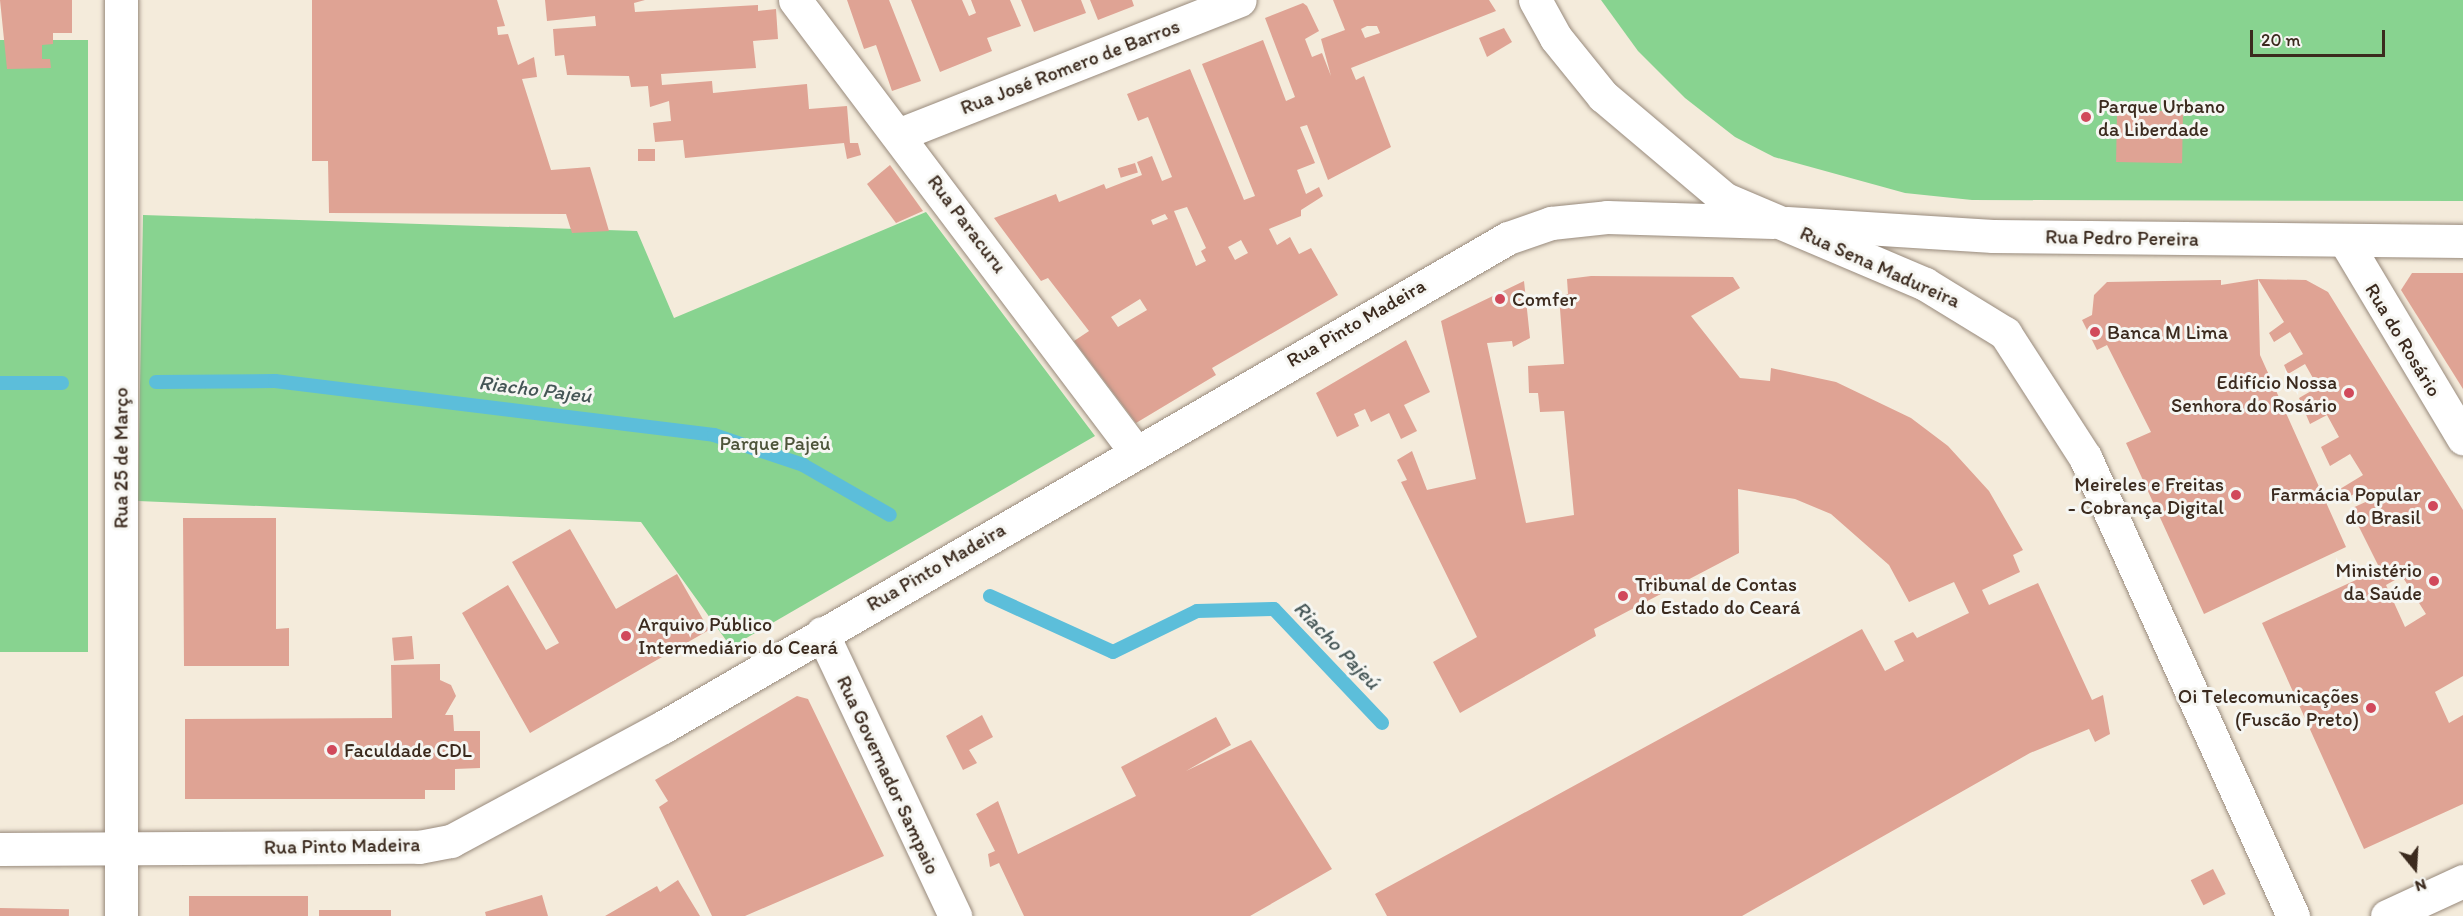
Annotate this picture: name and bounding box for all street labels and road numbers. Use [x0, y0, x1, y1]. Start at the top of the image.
street label: Rua José Romero de Barros [957, 14, 1183, 120]
street label: Rua Paracuru [923, 171, 1011, 277]
street label: Rua Sena Madureira [1797, 221, 1963, 313]
street label: Rua Pedro Pereira [2046, 225, 2198, 251]
street label: Rua Pinto Madeira [1282, 273, 1430, 373]
street label: Rua do Rosário [2360, 279, 2446, 401]
street label: Rua 25 de Março [109, 387, 133, 529]
street label: Rua Pinto Madeira [862, 517, 1010, 617]
street label: Rua Governador Sampaio [831, 672, 945, 878]
street label: Rua Pinto Madeira [263, 833, 421, 859]

